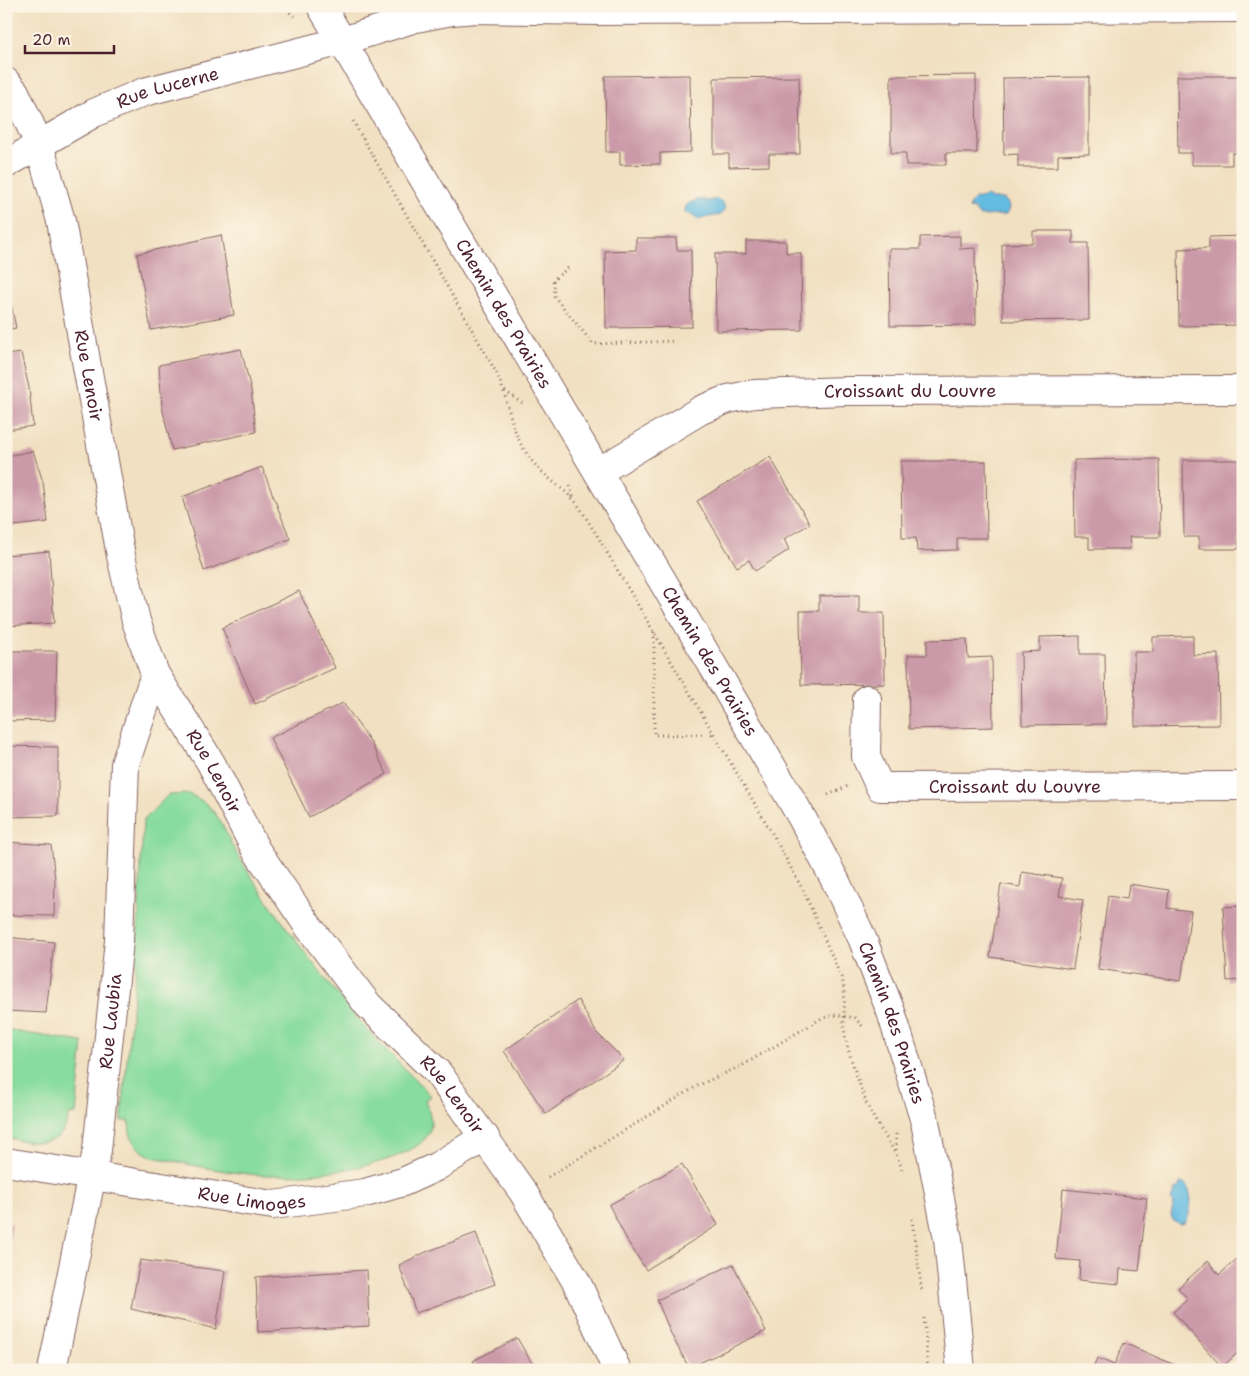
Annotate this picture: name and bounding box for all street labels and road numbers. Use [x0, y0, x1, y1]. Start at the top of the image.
street label: Rue Lucerne [113, 61, 221, 114]
street label: Chemin des Prairies [450, 234, 558, 393]
street label: Rue Lenoir [69, 328, 109, 424]
street label: Croissant du Louvre [823, 379, 996, 404]
street label: Chemin des Prairies [656, 582, 764, 741]
street label: Rue Lenoir [181, 725, 247, 818]
street label: Croissant du Louvre [929, 774, 1101, 799]
street label: Chemin des Prairies [853, 938, 931, 1107]
street label: Rue Laubia [94, 972, 128, 1070]
street label: Rue Lenoir [415, 1050, 490, 1139]
street label: Rue Limoges [196, 1181, 307, 1217]

